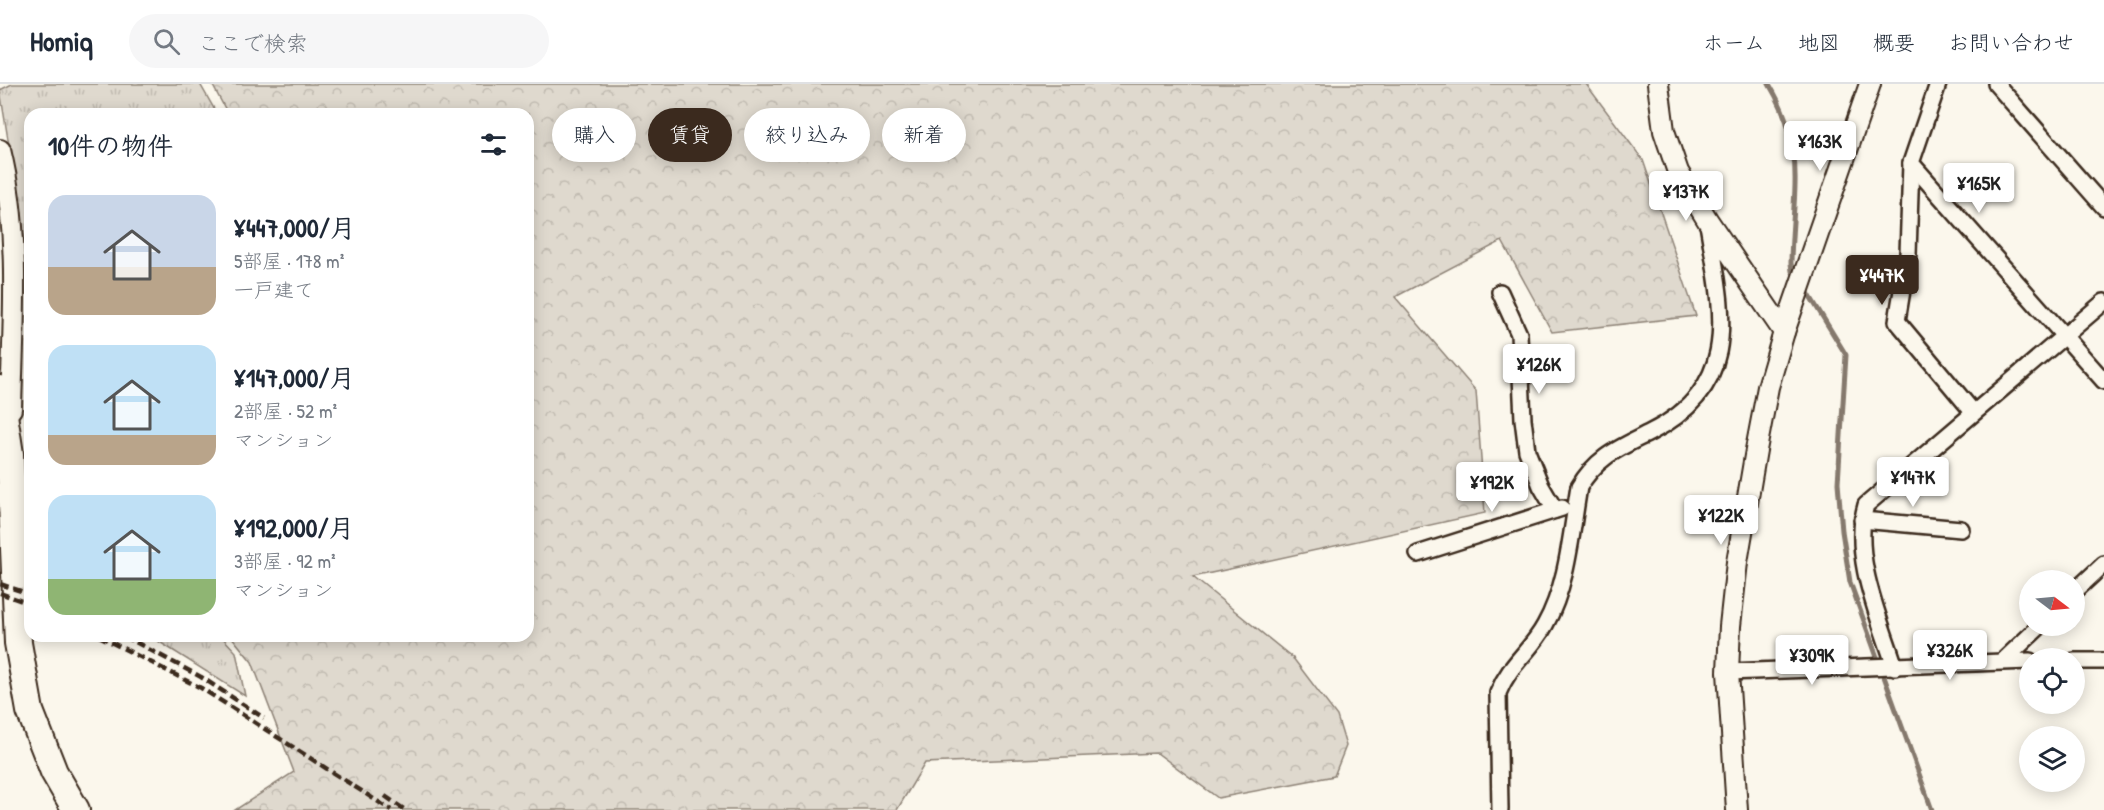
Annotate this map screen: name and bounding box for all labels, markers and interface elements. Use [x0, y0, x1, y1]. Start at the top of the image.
search box [129, 14, 549, 68]
text: Homiq [30, 22, 93, 60]
icon: search [150, 25, 183, 58]
text: ここで検索 [198, 28, 308, 58]
text: ホーム [1703, 28, 1765, 57]
text: 地図 [1798, 28, 1840, 57]
text: 概要 [1873, 28, 1915, 57]
text: お問い合わせ [1948, 28, 2074, 57]
chip: 購入 [552, 108, 636, 162]
chip: 賃貸 [648, 108, 732, 162]
chip: 絞り込み [744, 108, 870, 162]
chip: 新着 [882, 108, 966, 162]
pin: ¥163K [1778, 121, 1862, 172]
text: ¥163K [1798, 127, 1842, 154]
text: 10件の物件 [48, 128, 173, 163]
icon: filters [477, 128, 510, 161]
pin: ¥165K [1937, 163, 2021, 214]
text: ¥165K [1957, 169, 2001, 196]
pin: ¥137K [1644, 171, 1728, 222]
text: ¥137K [1663, 177, 1709, 204]
text: ¥447,000/月 [234, 210, 356, 245]
icon: home [96, 219, 168, 291]
text: 5部屋 · 178 m² [234, 247, 344, 274]
pin: ¥447K [1840, 255, 1924, 306]
text: ¥447K [1860, 261, 1904, 288]
text: 一戸建て [234, 276, 314, 303]
pin: ¥126K [1497, 344, 1581, 395]
text: ¥126K [1517, 350, 1561, 377]
text: ¥147,000/月 [234, 360, 355, 395]
icon: home [96, 369, 168, 441]
text: 2部屋 · 52 m² [234, 397, 337, 424]
text: マンション [234, 426, 333, 453]
pin: ¥147K [1871, 457, 1955, 508]
pin: ¥192K [1450, 462, 1534, 513]
text: ¥147K [1891, 463, 1935, 490]
text: ¥192K [1470, 468, 1514, 495]
pin: ¥122K [1679, 495, 1763, 546]
text: ¥122K [1698, 501, 1744, 528]
text: ¥192,000/月 [234, 510, 354, 545]
icon: home [96, 519, 168, 591]
text: 3部屋 · 92 m² [234, 547, 336, 574]
north arrow [2019, 570, 2085, 636]
map controls [2019, 570, 2085, 792]
text: マンション [234, 576, 333, 603]
pin: ¥326K [1908, 630, 1992, 681]
pin: ¥309K [1770, 635, 1854, 686]
text: ¥326K [1927, 636, 1973, 663]
text: ¥309K [1790, 641, 1835, 668]
button: locate [2019, 648, 2085, 714]
button: layers [2019, 726, 2085, 792]

